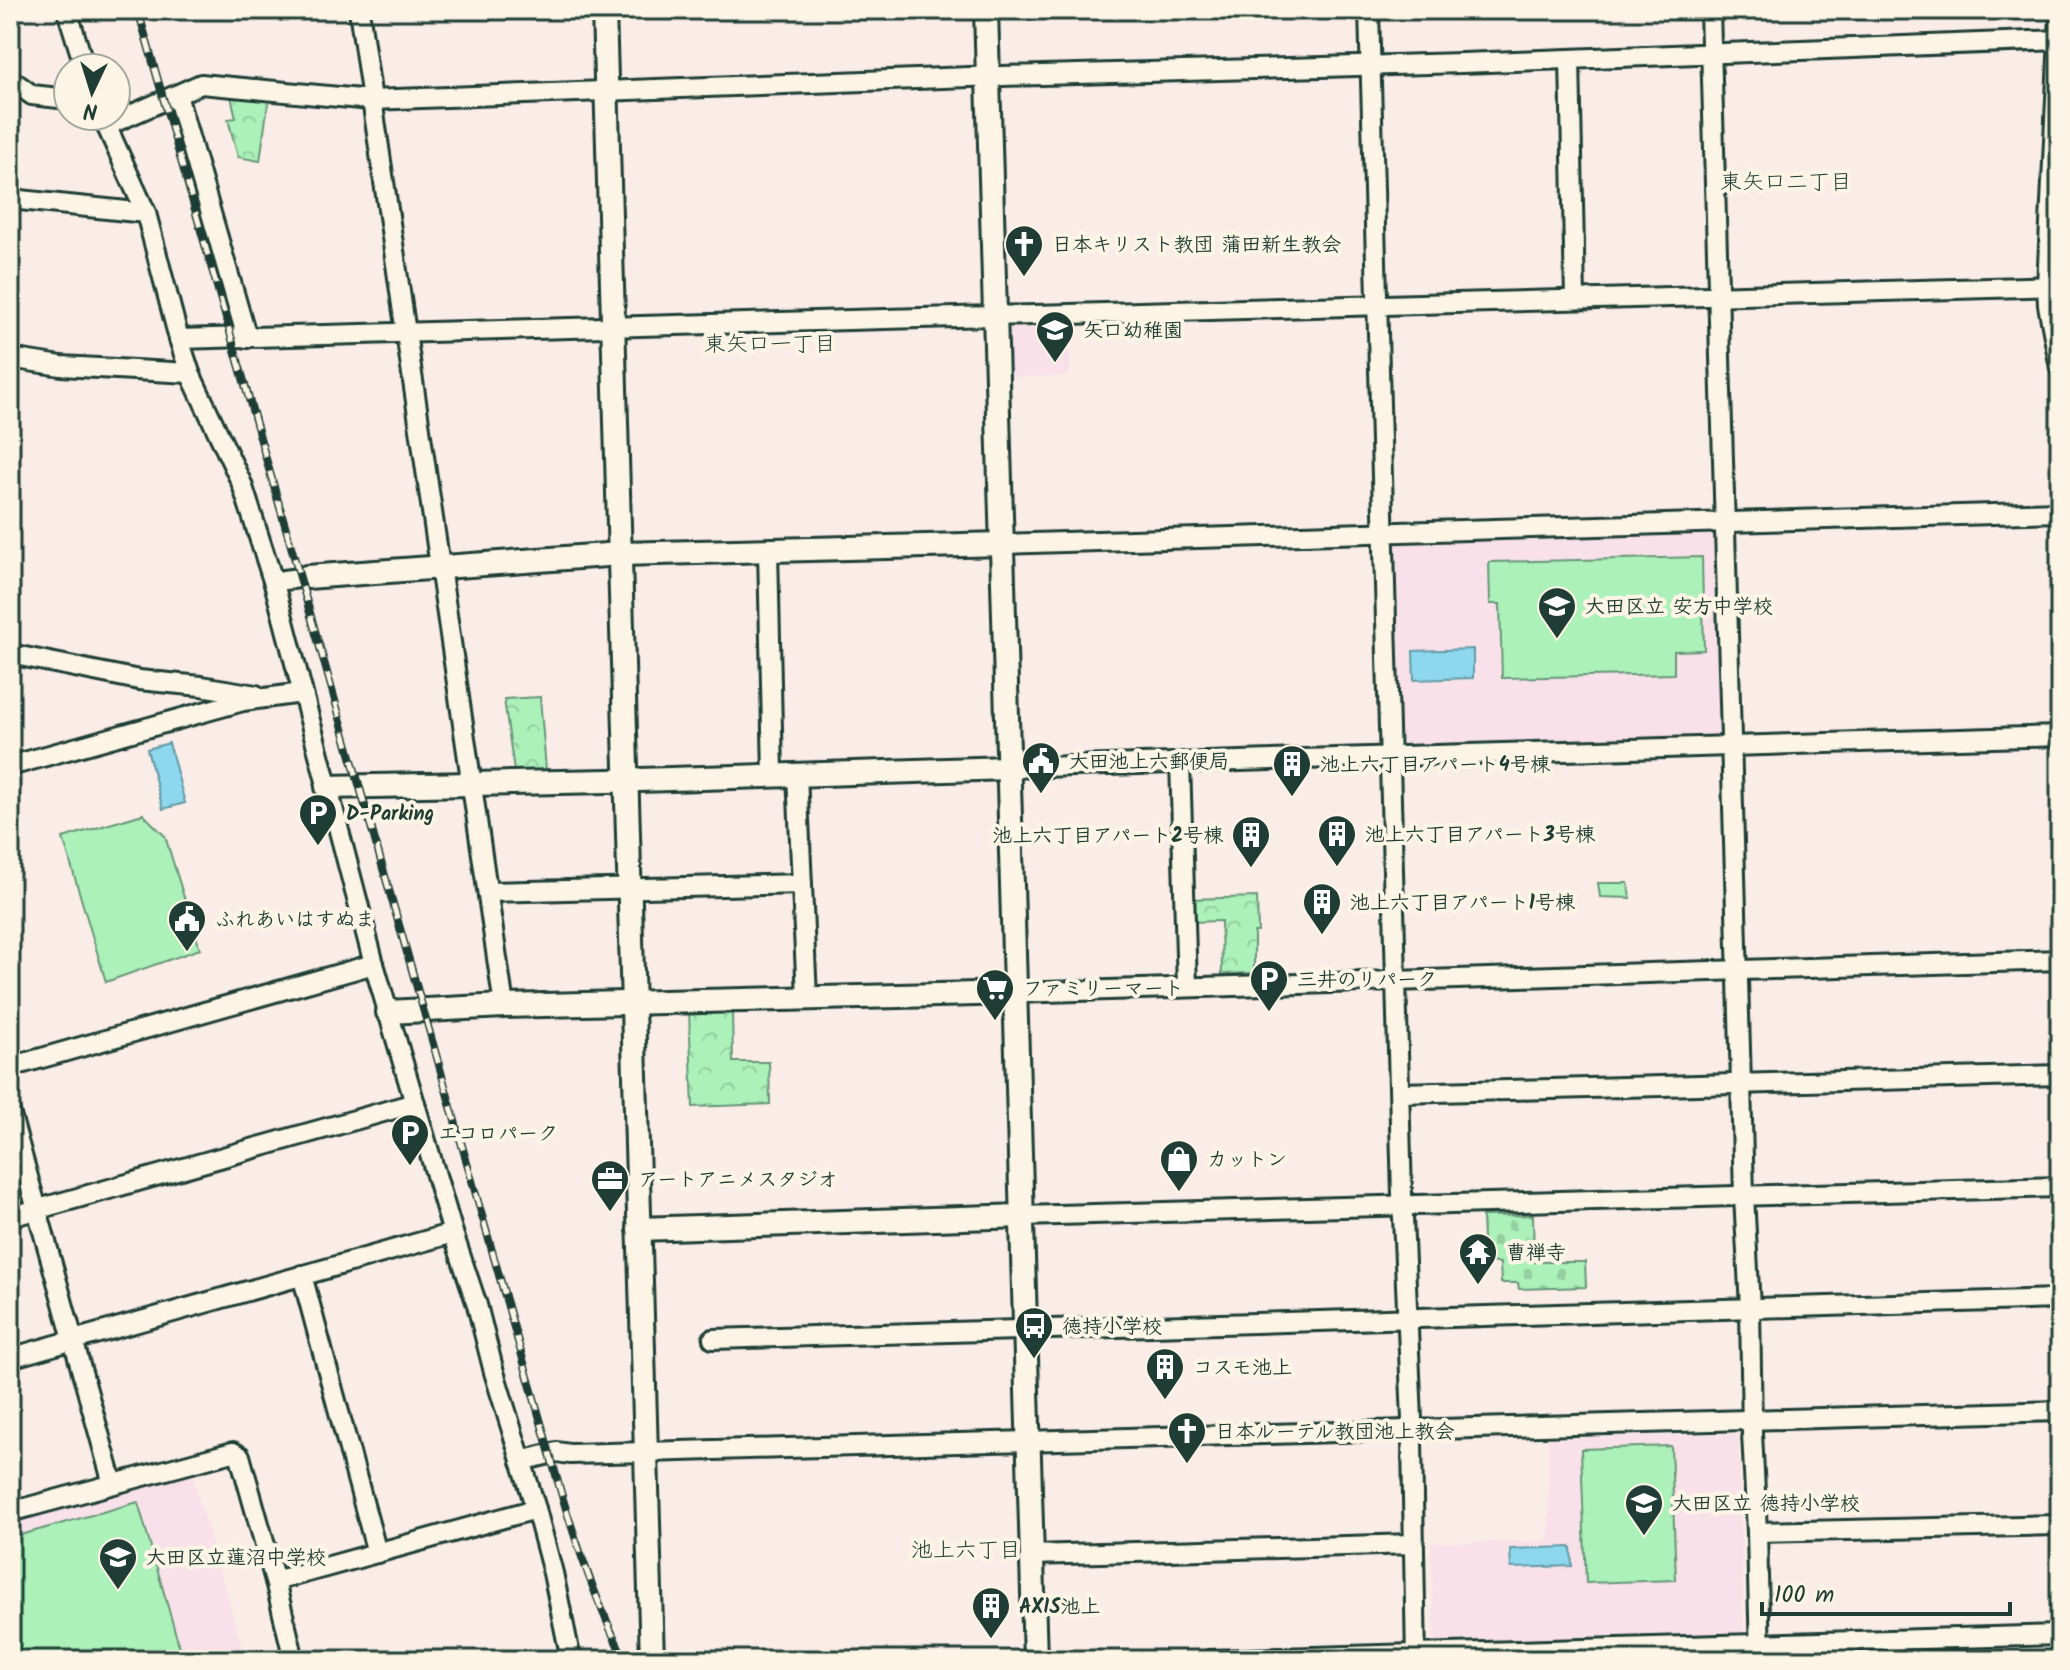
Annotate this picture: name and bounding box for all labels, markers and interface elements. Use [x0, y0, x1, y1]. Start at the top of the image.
north arrow [52, 52, 132, 132]
text: N [83, 92, 99, 127]
district label: 東矢口二丁目 [1720, 166, 1852, 201]
church icon: 日本キリスト教団 蒲田新生教会 [1003, 223, 1045, 278]
place label: 日本キリスト教団 蒲田新生教会 [1052, 230, 1341, 262]
school or university icon: 矢口幼稚園 [1034, 309, 1076, 364]
place label: 矢口幼稚園 [1083, 316, 1183, 348]
district label: 東矢口一丁目 [704, 328, 836, 363]
school or university icon: 大田区立 安方中学校 [1536, 585, 1578, 640]
place label: 大田区立 安方中学校 [1585, 592, 1773, 624]
public building icon: 大田池上六郵便局 [1020, 740, 1062, 795]
building icon: 池上六丁目アパート4号棟 [1271, 743, 1313, 798]
place label: 大田池上六郵便局 [1069, 747, 1229, 779]
place label: 池上六丁目アパート4号棟 [1320, 750, 1551, 782]
parking icon: D-Parking [297, 792, 339, 847]
place label: D-Parking [346, 799, 434, 831]
building icon: 池上六丁目アパート3号棟 [1316, 813, 1358, 868]
building icon: 池上六丁目アパート2号棟 [1230, 814, 1272, 869]
place label: 池上六丁目アパート3号棟 [1365, 820, 1596, 852]
place label: 池上六丁目アパート2号棟 [993, 821, 1224, 853]
building icon: 池上六丁目アパート1号棟 [1301, 881, 1343, 936]
place label: 池上六丁目アパート1号棟 [1350, 888, 1576, 920]
public building icon: ふれあいはすぬま [166, 898, 208, 953]
place label: ふれあいはすぬま [215, 905, 375, 937]
parking icon: 三井のリパーク [1248, 958, 1290, 1013]
place label: 三井のリパーク [1297, 965, 1437, 997]
supermarket icon: ファミリーマート [974, 967, 1016, 1022]
place label: ファミリーマート [1023, 974, 1184, 1006]
parking icon: エコロパーク [389, 1112, 431, 1167]
place label: エコロパーク [438, 1119, 558, 1151]
shop icon: カットン [1158, 1138, 1200, 1193]
place label: カットン [1207, 1145, 1287, 1177]
office icon: アートアニメスタジオ [589, 1158, 631, 1213]
place label: アートアニメスタジオ [638, 1165, 838, 1197]
temple icon: 曹禅寺 [1457, 1231, 1499, 1286]
place label: 曹禅寺 [1506, 1238, 1566, 1270]
bus stop icon: 徳持小学校 [1013, 1305, 1055, 1360]
place label: 徳持小学校 [1062, 1312, 1162, 1344]
building icon: コスモ池上 [1144, 1346, 1186, 1401]
place label: コスモ池上 [1193, 1353, 1292, 1385]
church icon: 日本ルーテル教団池上教会 [1166, 1410, 1208, 1465]
place label: 日本ルーテル教団池上教会 [1215, 1417, 1455, 1449]
school or university icon: 大田区立 徳持小学校 [1623, 1482, 1665, 1537]
place label: 大田区立 徳持小学校 [1672, 1489, 1860, 1521]
district label: 池上六丁目 [911, 1534, 1021, 1569]
school or university icon: 大田区立蓮沼中学校 [97, 1536, 139, 1591]
place label: 大田区立蓮沼中学校 [146, 1543, 326, 1575]
scale bar [1762, 1566, 2010, 1616]
text: 100 m [1774, 1576, 1834, 1615]
building icon: AXIS池上 [970, 1585, 1012, 1640]
place label: AXIS池上 [1019, 1592, 1101, 1624]

